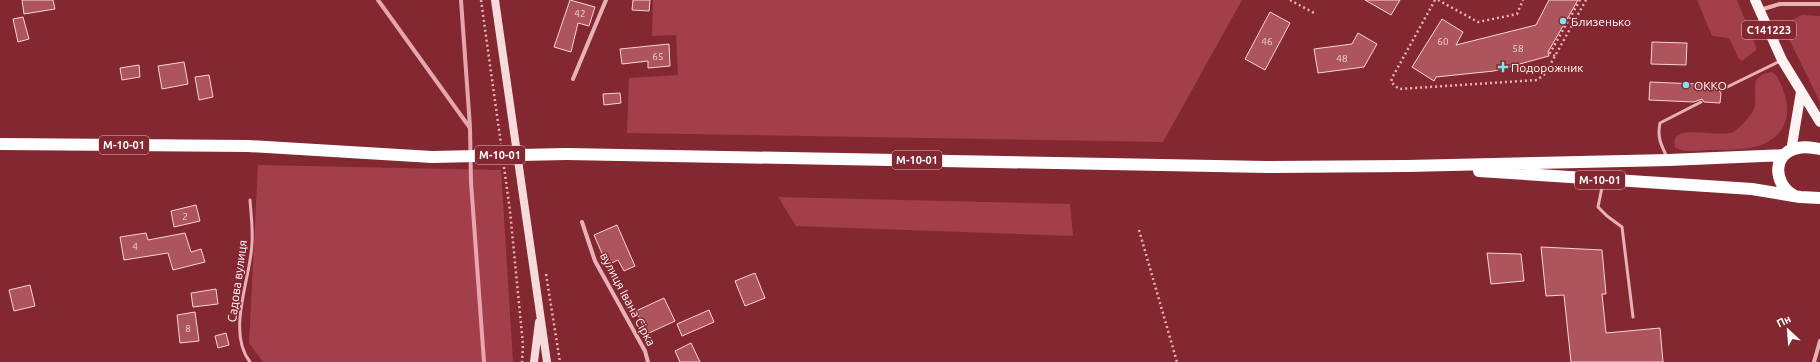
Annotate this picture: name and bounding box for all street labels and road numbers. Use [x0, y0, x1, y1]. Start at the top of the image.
road number: С141223 [1742, 21, 1796, 39]
road number: М-10-01 [99, 136, 149, 154]
road number: М-10-01 [475, 146, 525, 164]
road number: М-10-01 [892, 151, 942, 169]
road number: М-10-01 [1575, 171, 1625, 189]
street label: Садова вулиця [225, 239, 249, 323]
street label: вулиця Івана Сірка [598, 250, 658, 348]

